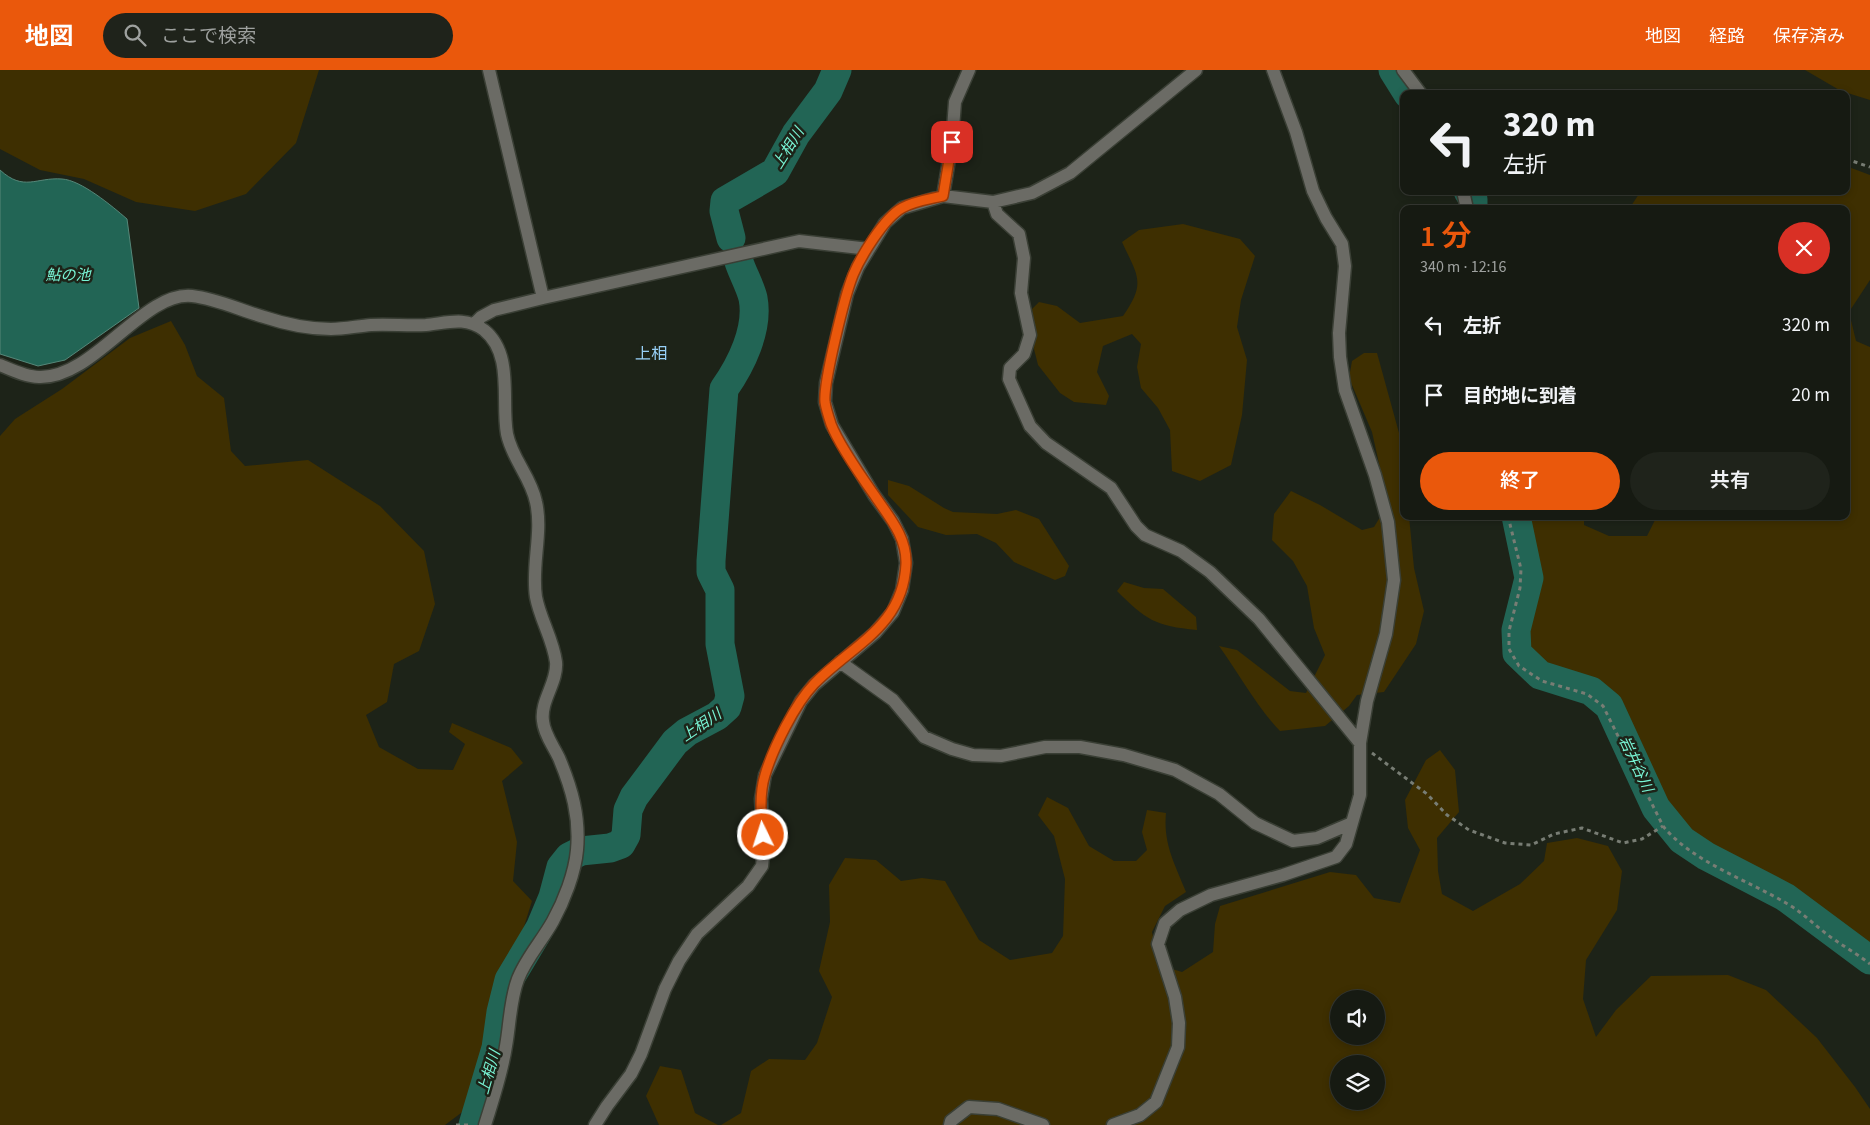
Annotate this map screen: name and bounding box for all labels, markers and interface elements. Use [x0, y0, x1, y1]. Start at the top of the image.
search box [103, 13, 453, 58]
text: 地図 [25, 19, 73, 54]
icon: search [121, 21, 149, 49]
text: ここで検索 [161, 23, 256, 50]
text: 地図 [1645, 24, 1681, 49]
text: 経路 [1709, 24, 1745, 49]
text: 保存済み [1773, 24, 1845, 49]
text: 320 m [1503, 100, 1595, 150]
icon: left [1420, 110, 1485, 175]
pin [931, 121, 973, 163]
water label: 上相川 [768, 122, 810, 173]
icon: arrive [938, 128, 966, 156]
text: 左折 [1503, 149, 1547, 181]
text: 1 分 [1420, 215, 1471, 258]
button: close [1778, 222, 1830, 274]
text: 340 m · 12:16 [1420, 256, 1507, 278]
water label: 鮎の池 [45, 265, 92, 286]
icon: left [1420, 311, 1448, 339]
text: 320 m [1782, 312, 1830, 339]
text: 左折 [1463, 313, 1501, 340]
district label: 上相 [635, 343, 667, 365]
icon: arrive [1420, 381, 1448, 409]
text: 20 m [1792, 382, 1830, 409]
text: 目的地に到着 [1463, 383, 1577, 410]
button: 終了 [1420, 452, 1620, 510]
button: 共有 [1630, 452, 1830, 510]
water label: 上相川 [677, 703, 727, 747]
water label: 岩井谷川 [1613, 733, 1659, 798]
position arrow [736, 808, 788, 860]
map controls [1330, 990, 1385, 1110]
button: sound [1330, 990, 1385, 1045]
water label: 上相川 [473, 1046, 506, 1097]
button: layers [1330, 1055, 1385, 1110]

